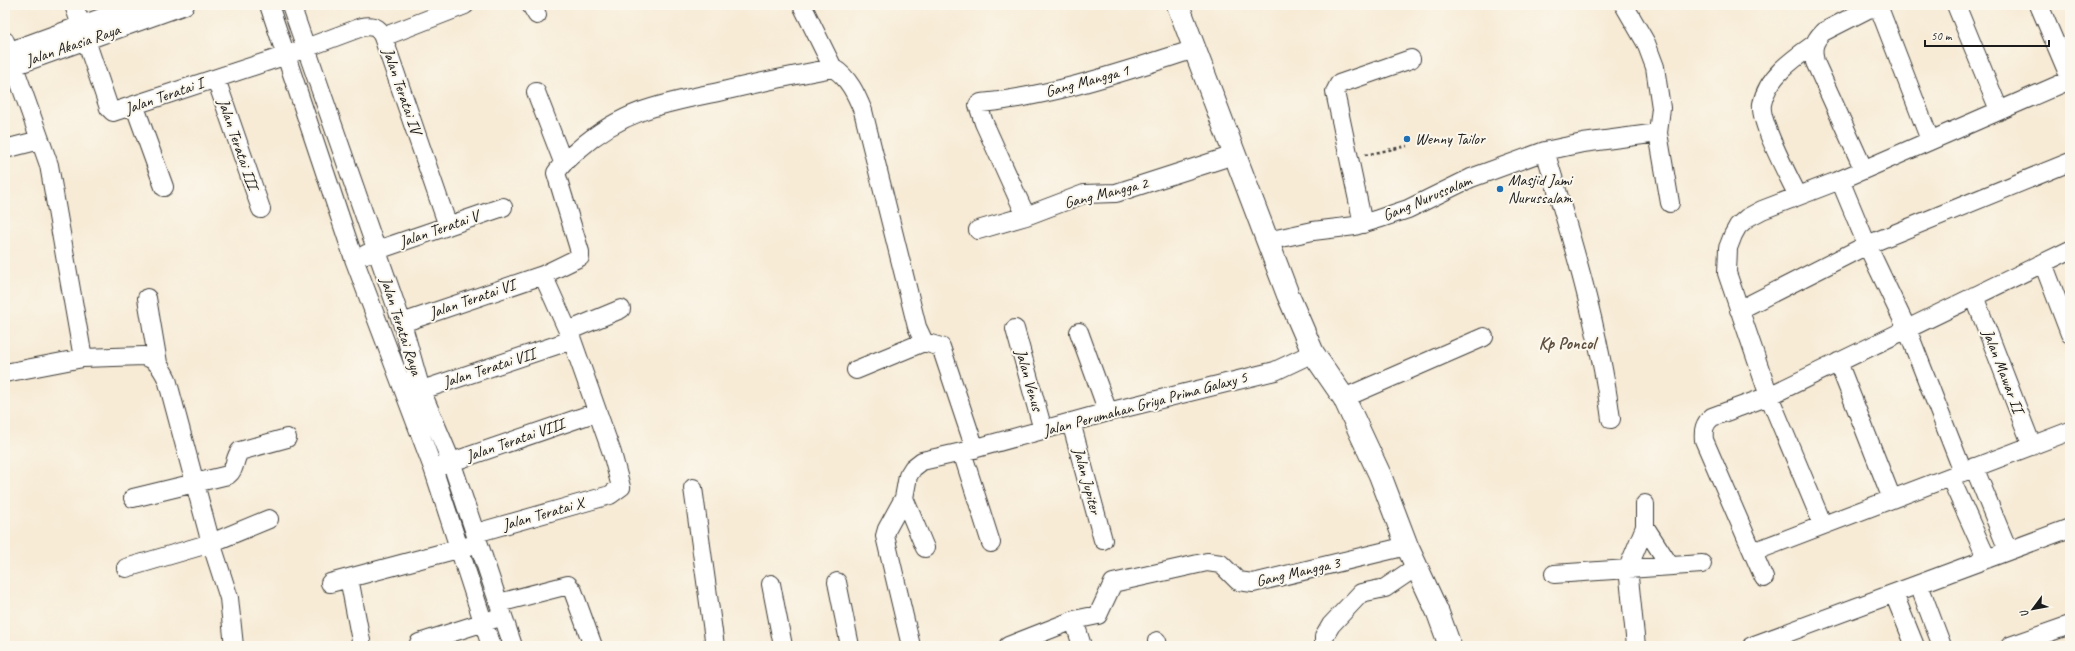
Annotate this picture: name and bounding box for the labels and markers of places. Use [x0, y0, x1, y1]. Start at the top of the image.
place label: Wenny Tailor [1415, 129, 1486, 149]
marker: Wenny Tailor [1402, 134, 1412, 144]
place label: Masjid Jami Nurussalam [1508, 170, 1574, 208]
marker: Masjid Jami Nurussalam [1495, 184, 1505, 194]

